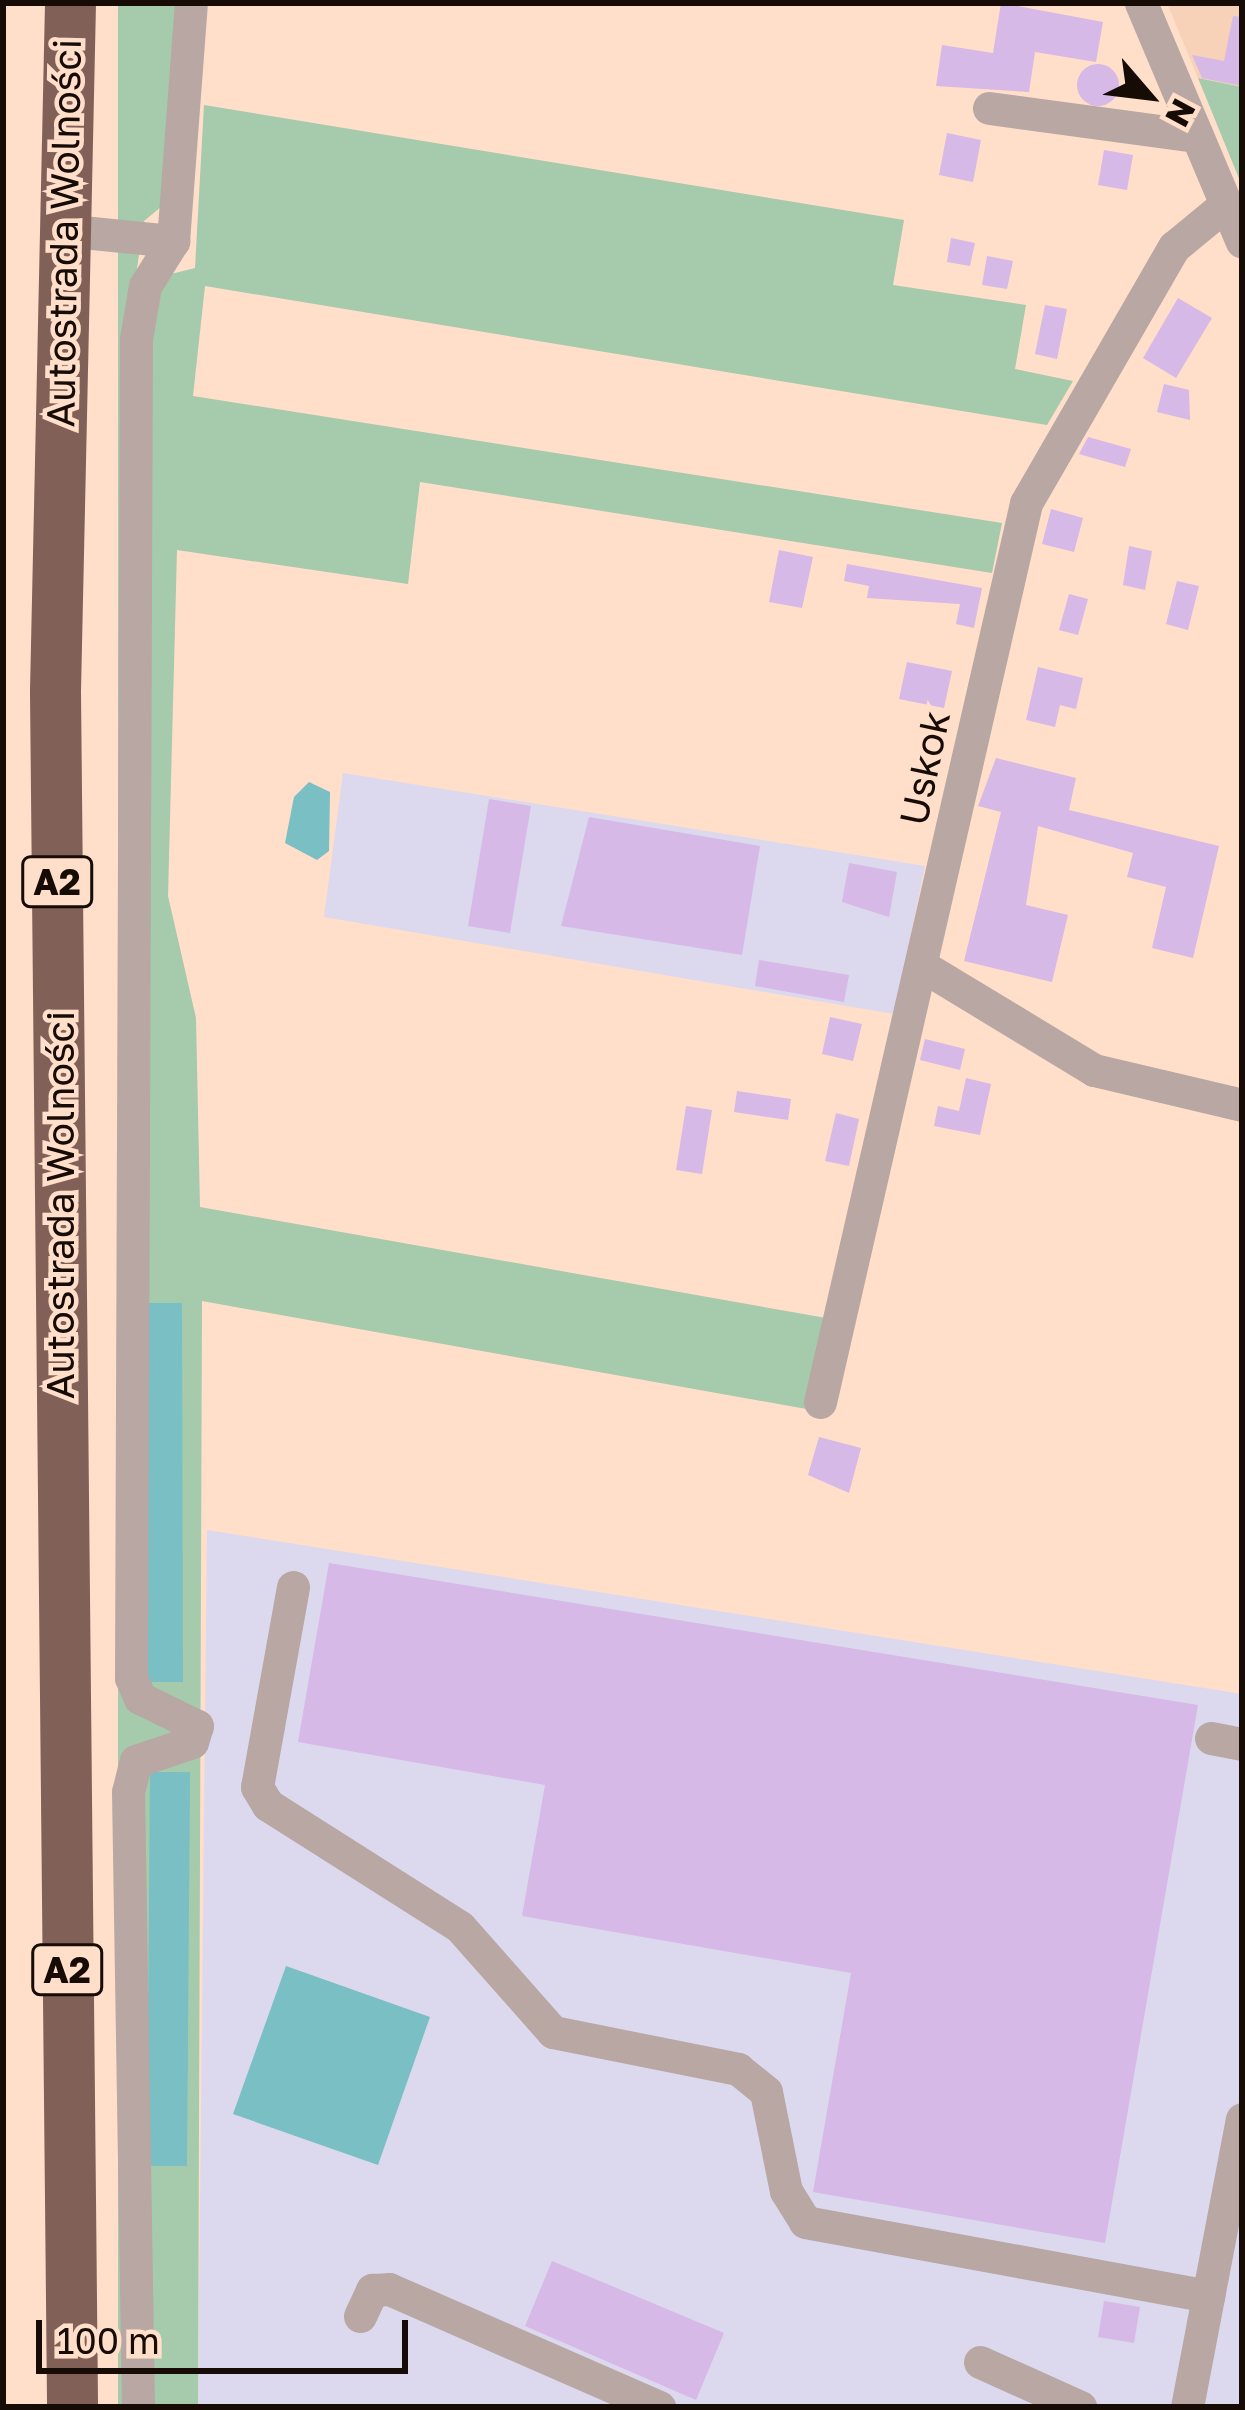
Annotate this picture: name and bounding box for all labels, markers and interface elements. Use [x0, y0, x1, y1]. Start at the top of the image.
north arrow [1089, 36, 1209, 156]
street label: Autostrada Wolności [37, 38, 91, 428]
text: N [1158, 93, 1204, 133]
street label: Uskok [890, 706, 960, 830]
road number: A2 [21, 852, 93, 912]
street label: Autostrada Wolności [37, 1011, 83, 1399]
road number: A2 [31, 1940, 103, 2000]
scale bar [42, 2296, 414, 2370]
text: 100 m [57, 2319, 160, 2362]

